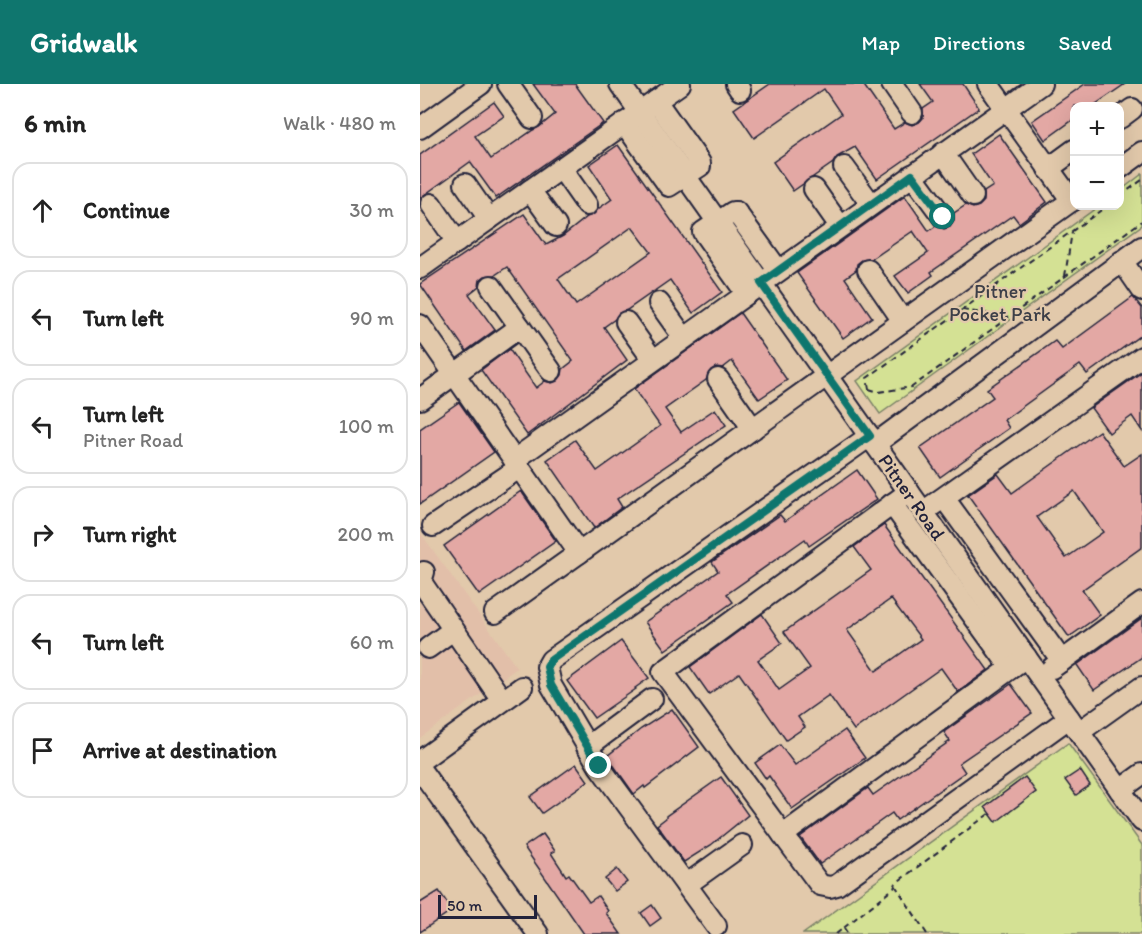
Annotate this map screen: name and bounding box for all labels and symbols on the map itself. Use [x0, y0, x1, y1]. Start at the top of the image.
route start [929, 203, 955, 229]
park label: Pitner Pocket Park [949, 279, 1051, 326]
street label: Pitner Road [873, 449, 951, 545]
route end [585, 752, 611, 778]
scale bar [438, 892, 537, 920]

